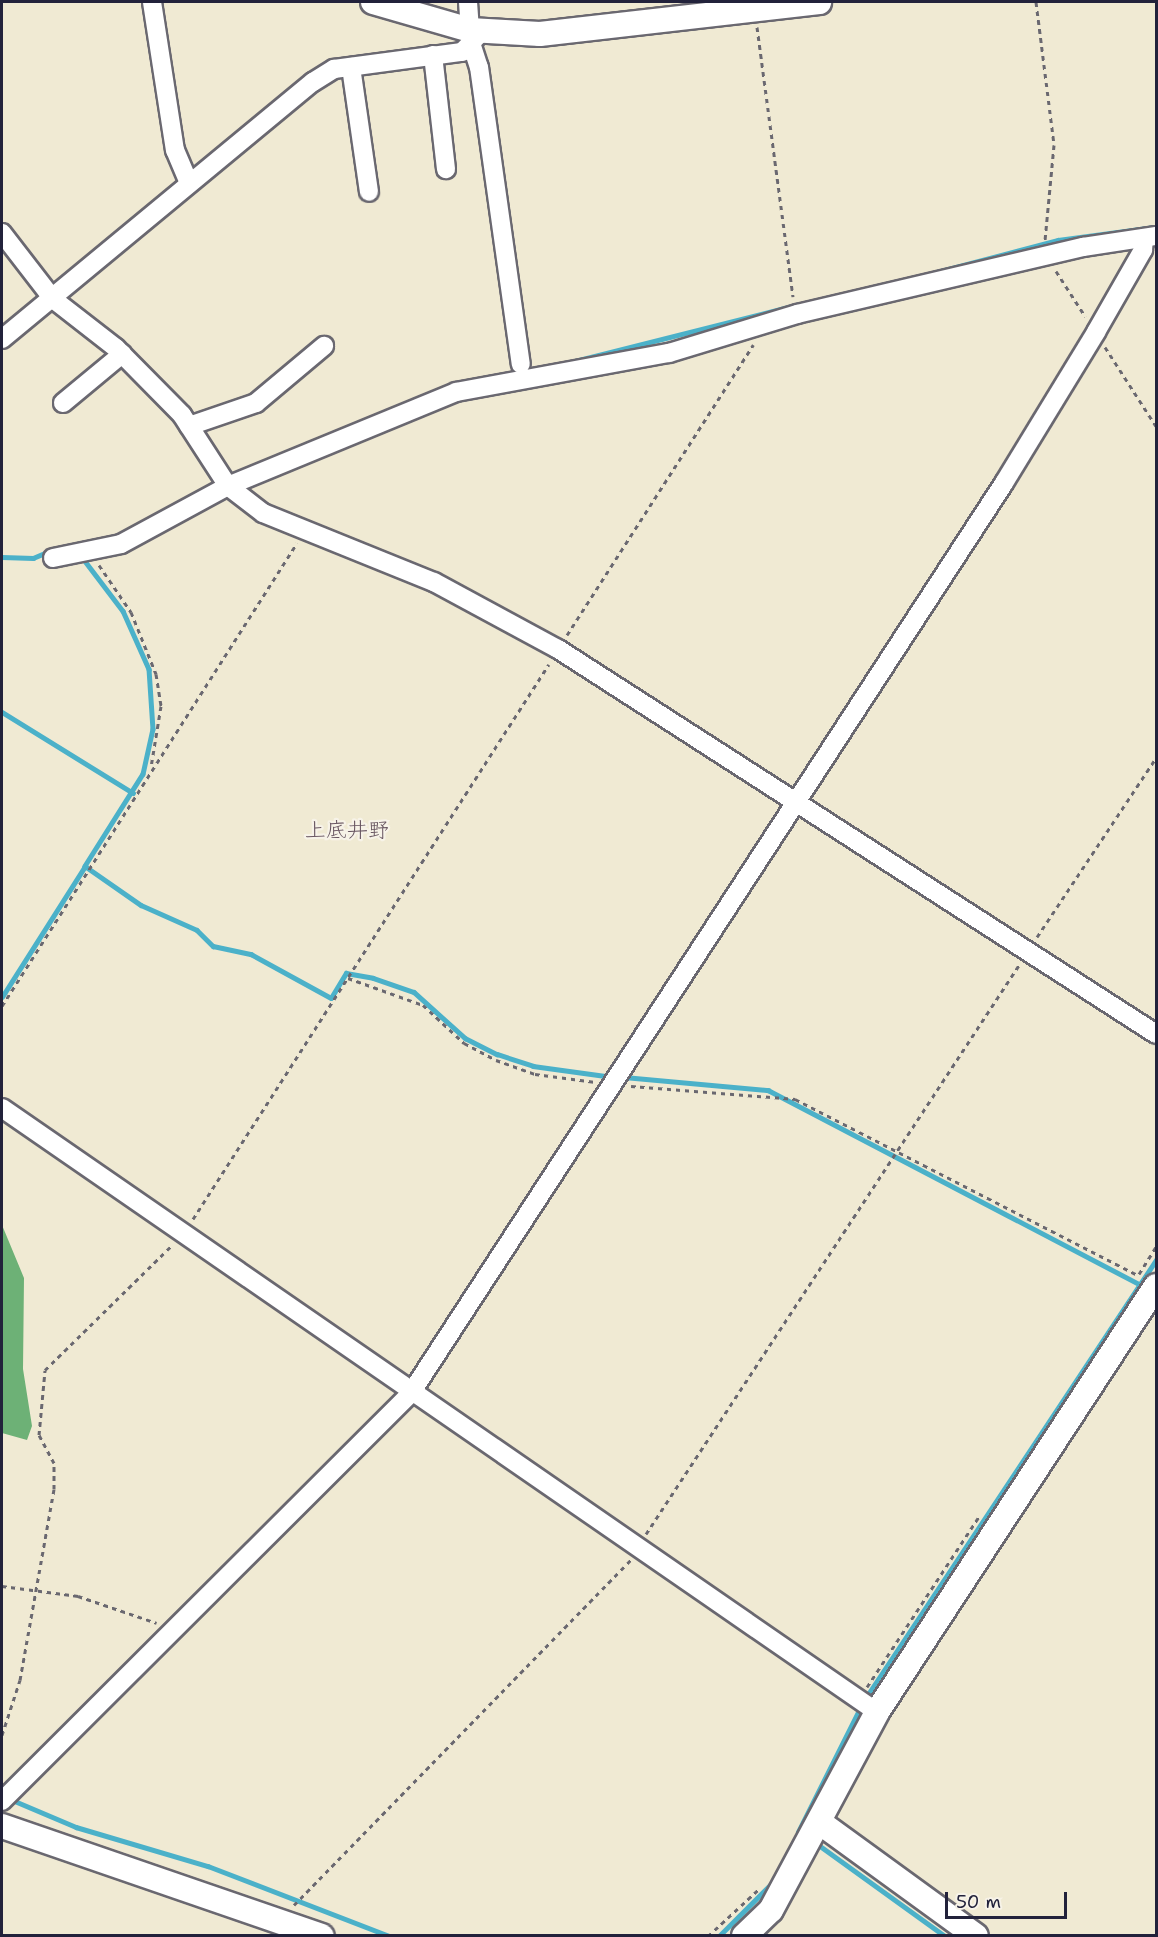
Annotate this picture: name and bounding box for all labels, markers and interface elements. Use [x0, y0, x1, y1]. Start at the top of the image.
district label: 上底井野 [305, 817, 389, 843]
scale bar [948, 1880, 1070, 1918]
text: 50 m [956, 1890, 1001, 1914]

